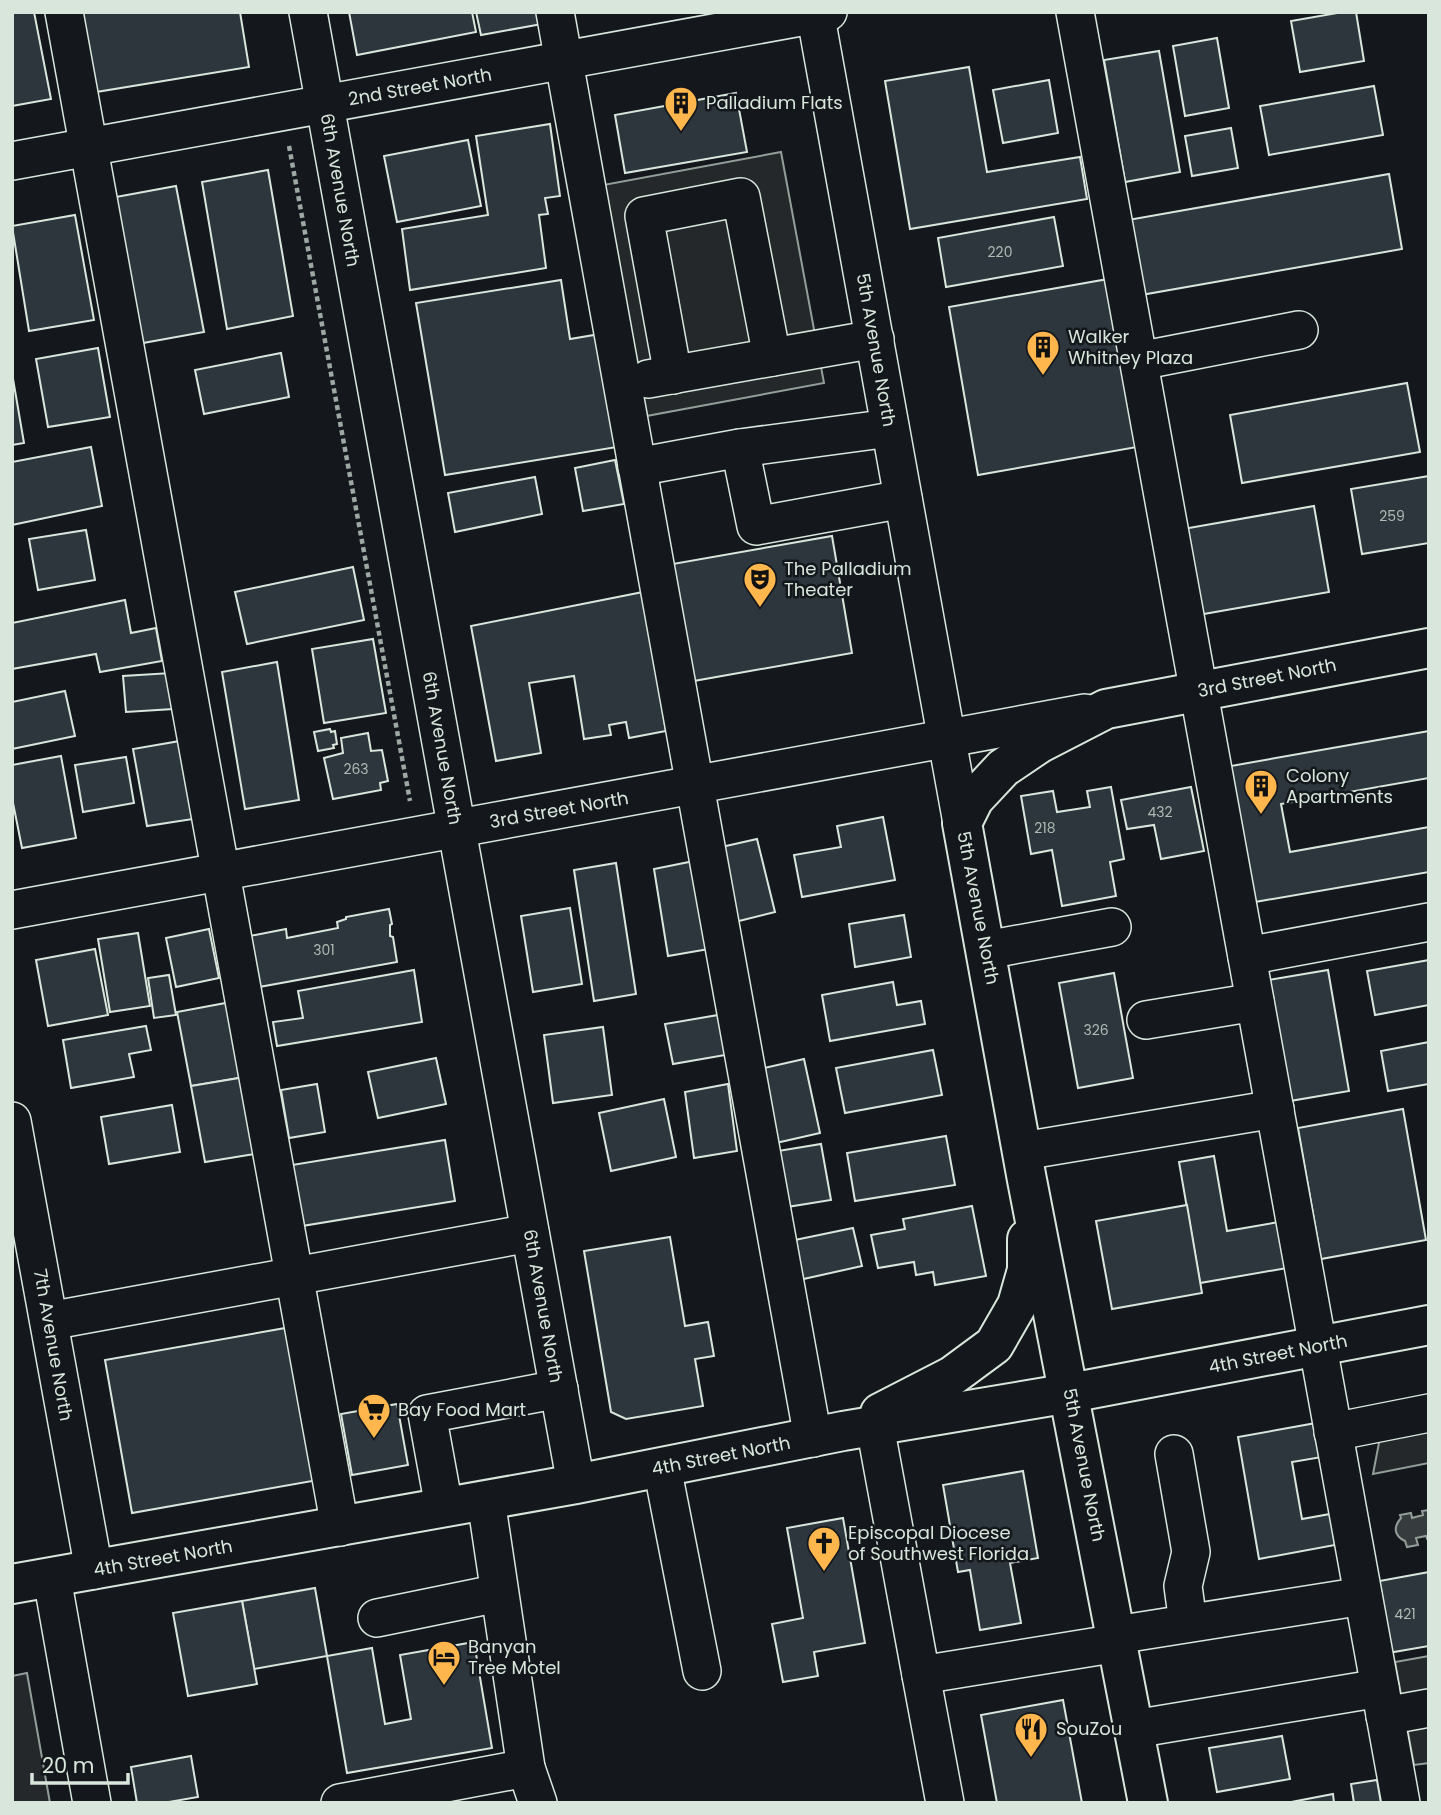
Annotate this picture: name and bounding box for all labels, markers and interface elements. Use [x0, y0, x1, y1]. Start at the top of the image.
street label: 2nd Street North [346, 62, 494, 111]
building icon: Palladium Flats [662, 84, 700, 133]
place label: Palladium Flats [706, 90, 843, 115]
street label: 6th Avenue North [315, 111, 366, 269]
house number: 220 [988, 242, 1012, 262]
street label: 5th Avenue North [851, 271, 902, 429]
place label: Walker Whitney Plaza [1068, 324, 1193, 370]
building icon: Walker Whitney Plaza [1024, 328, 1062, 377]
house number: 259 [1379, 506, 1405, 526]
place label: The Palladium Theater [784, 556, 912, 602]
theatre icon: The Palladium Theater [741, 560, 779, 609]
street label: 3rd Street North [1195, 652, 1338, 703]
street label: 6th Avenue North [417, 669, 468, 827]
house number: 263 [343, 759, 369, 779]
place label: Colony Apartments [1286, 763, 1393, 809]
building icon: Colony Apartments [1242, 767, 1280, 816]
street label: 3rd Street North [487, 785, 630, 834]
house number: 432 [1147, 802, 1173, 822]
house number: 218 [1034, 818, 1056, 838]
street label: 5th Avenue North [951, 829, 1006, 987]
house number: 301 [313, 940, 335, 960]
house number: 326 [1083, 1020, 1109, 1040]
street label: 6th Avenue North [518, 1227, 569, 1385]
street label: 7th Avenue North [28, 1267, 79, 1423]
street label: 4th Street North [1206, 1328, 1349, 1379]
street label: 5th Avenue North [1057, 1386, 1112, 1544]
supermarket icon: Bay Food Mart [355, 1391, 393, 1440]
place label: Bay Food Mart [398, 1397, 526, 1422]
street label: 4th Street North [649, 1430, 792, 1481]
place label: Episcopal Diocese of Southwest Florida [848, 1520, 1029, 1566]
church icon: Episcopal Diocese of Southwest Florida [805, 1524, 843, 1573]
street label: 4th Street North [91, 1533, 234, 1582]
house number: 421 [1394, 1604, 1416, 1624]
place label: Banyan Tree Motel [468, 1634, 561, 1680]
hotel icon: Banyan Tree Motel [425, 1638, 463, 1687]
restaurant icon: SouZou [1012, 1710, 1050, 1759]
place label: SouZou [1056, 1716, 1122, 1741]
scale bar [32, 1742, 128, 1786]
text: 20 m [42, 1751, 95, 1780]

